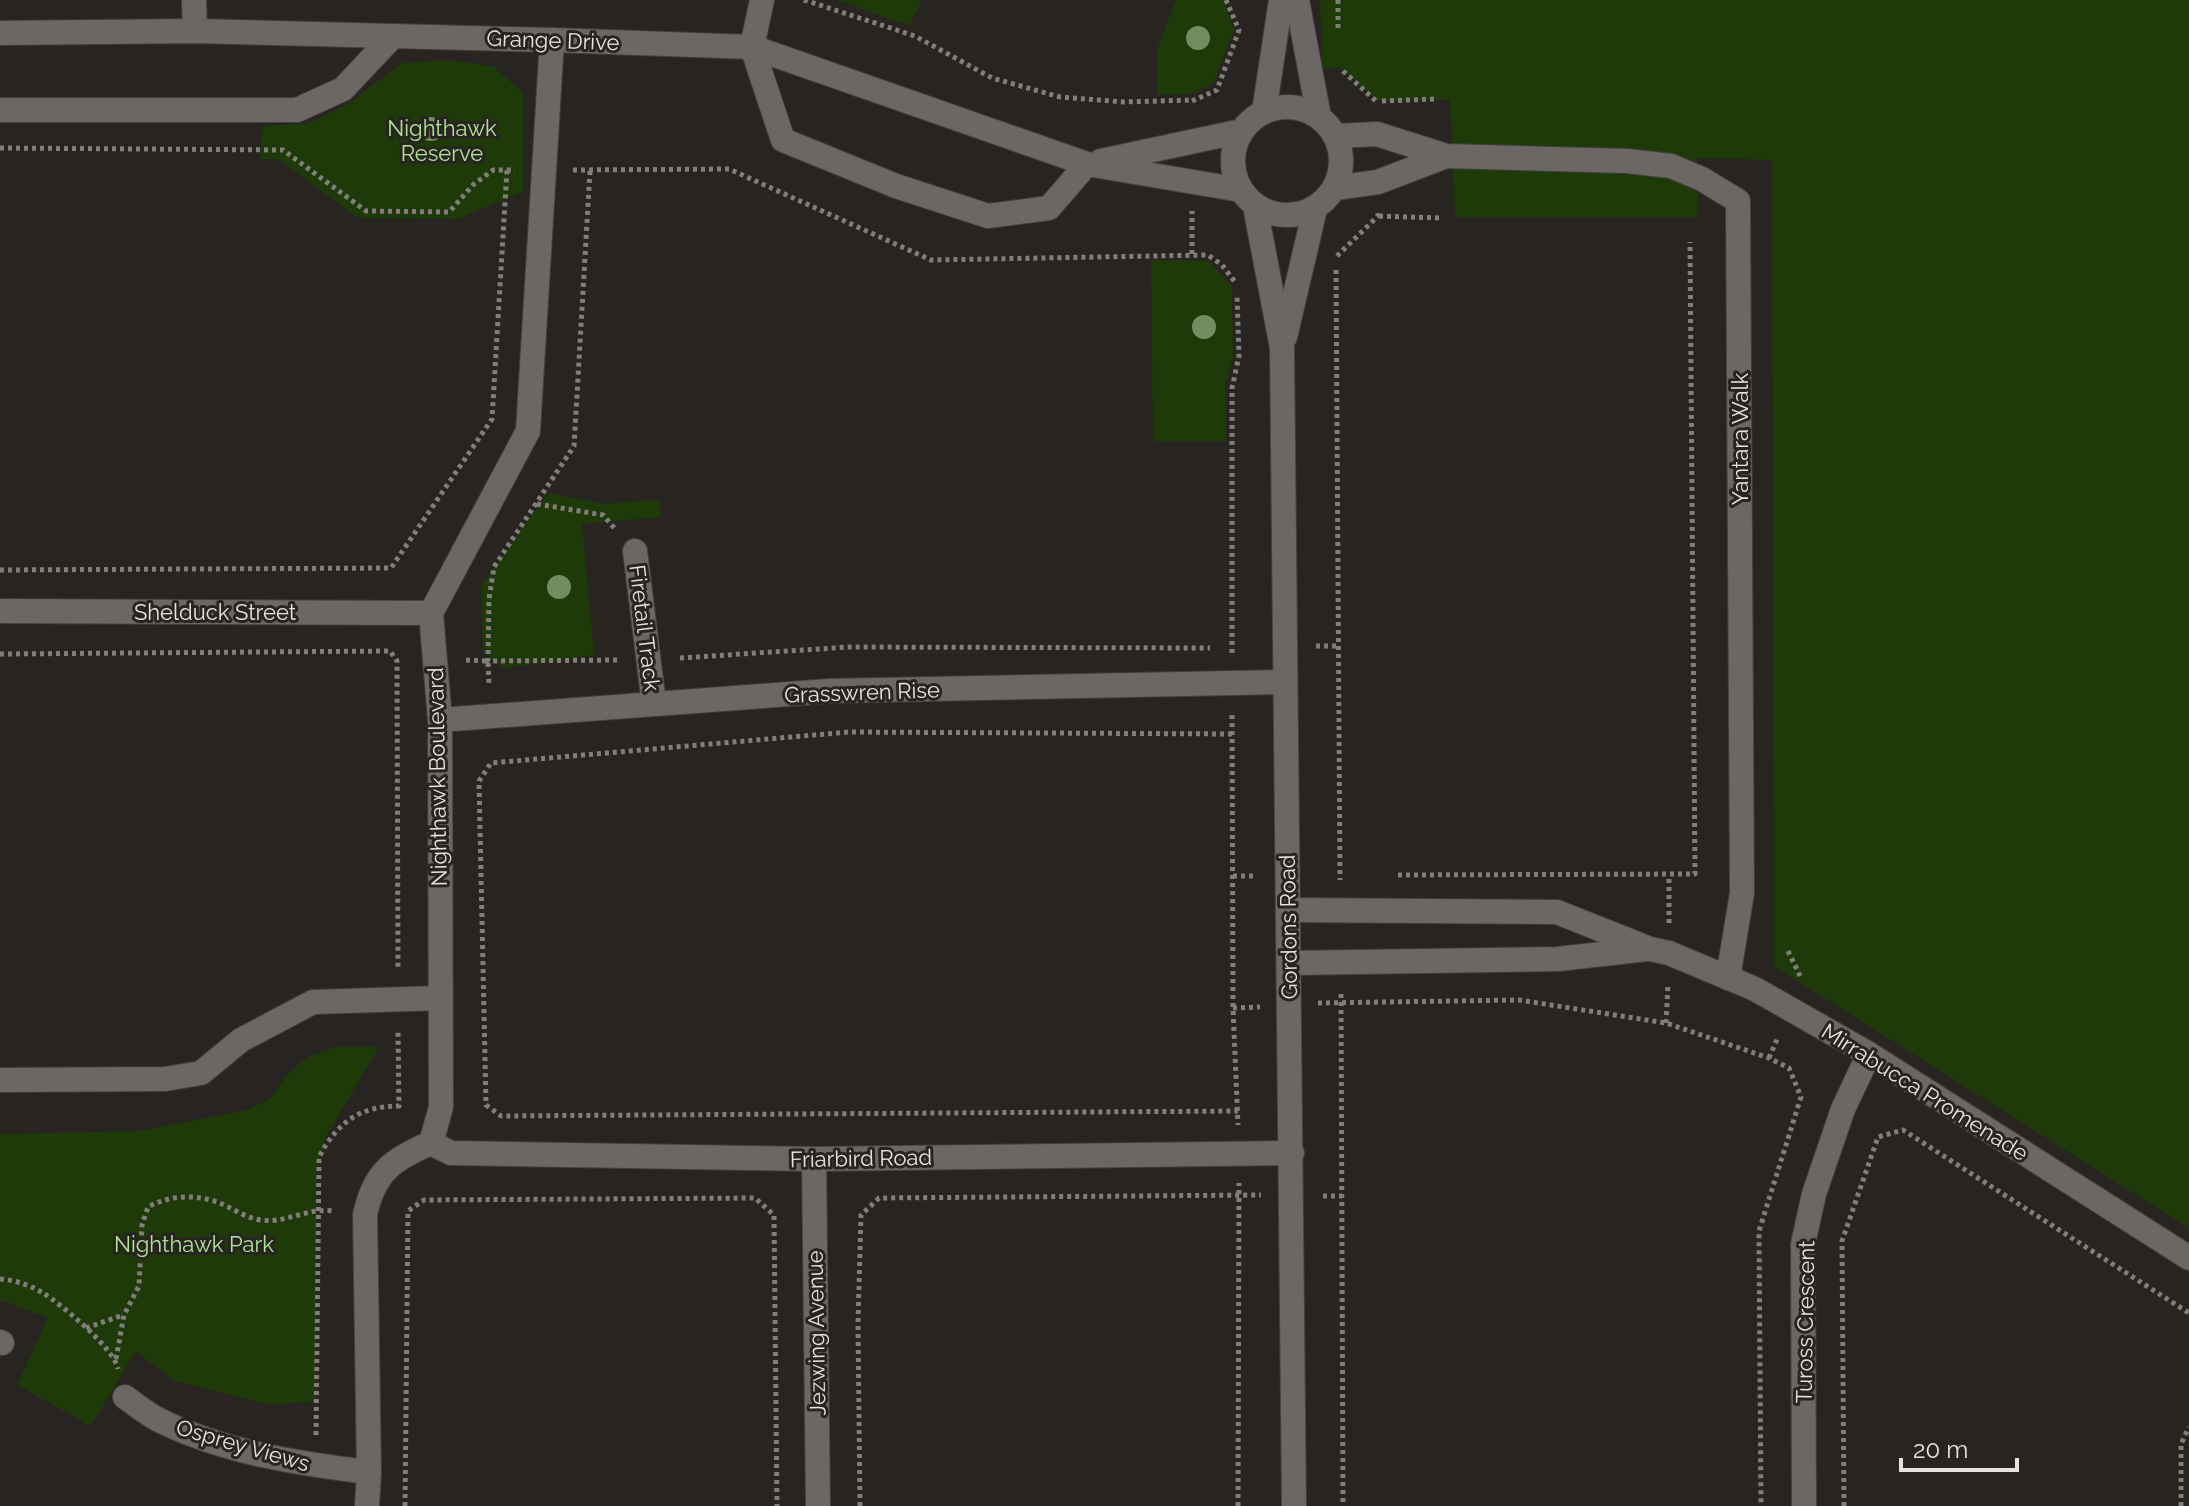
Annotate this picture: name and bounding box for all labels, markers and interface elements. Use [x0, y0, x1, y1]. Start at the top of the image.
street label: Grange Drive [486, 25, 620, 55]
park label: Nighthawk Reserve [387, 115, 497, 166]
street label: Yantara Walk [1727, 372, 1753, 505]
street label: Firetail Track [624, 563, 666, 693]
street label: Shelduck Street [134, 599, 297, 625]
street label: Nighthawk Boulevard [422, 667, 452, 887]
street label: Grasswren Rise [784, 676, 940, 708]
street label: Gordons Road [1274, 854, 1302, 1000]
street label: Mirrabucca Promenade [1817, 1018, 2033, 1166]
street label: Friarbird Road [790, 1144, 932, 1172]
park label: Nighthawk Park [114, 1231, 274, 1257]
street label: Tuross Crescent [1791, 1240, 1819, 1404]
street label: Jezwing Avenue [802, 1250, 830, 1416]
street label: Osprey Views [173, 1414, 313, 1476]
scale bar [1901, 1422, 2017, 1472]
text: 20 m [1913, 1435, 1968, 1464]

